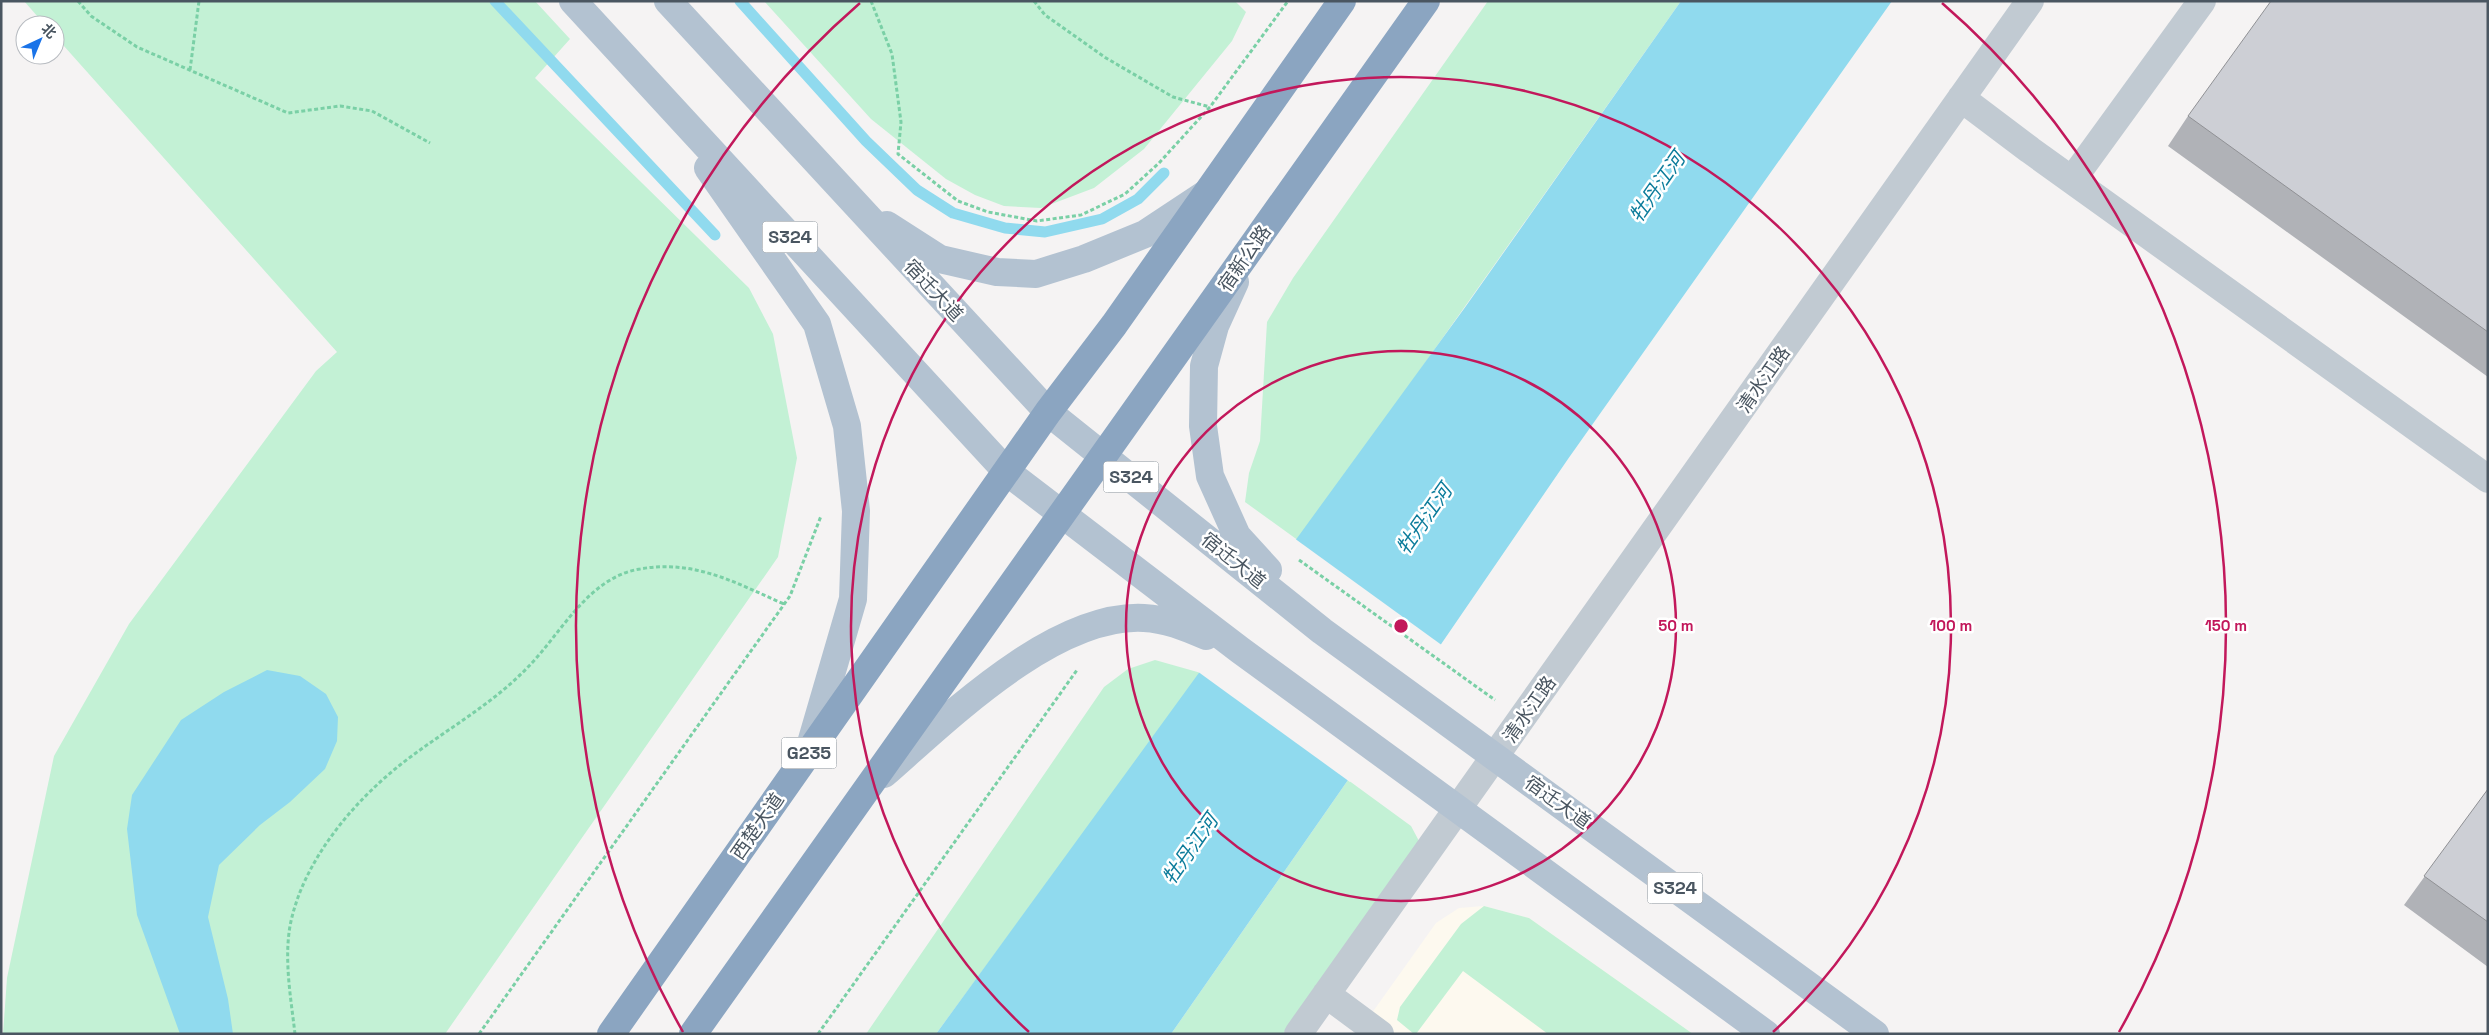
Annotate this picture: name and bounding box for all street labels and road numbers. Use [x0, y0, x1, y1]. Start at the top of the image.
street label: 宿新公路 [1212, 220, 1276, 297]
road number: S324 [762, 222, 818, 252]
street label: 宿迁大道 [899, 254, 969, 327]
street label: 清水江路 [1731, 341, 1795, 418]
road number: S324 [1104, 462, 1158, 492]
street label: 宿迁大道 [1196, 527, 1271, 594]
street label: 清水江路 [1497, 671, 1561, 748]
road number: G235 [782, 738, 836, 768]
street label: 宿迁大道 [1520, 770, 1596, 835]
street label: 西楚大道 [725, 788, 789, 865]
road number: S324 [1648, 872, 1702, 904]

